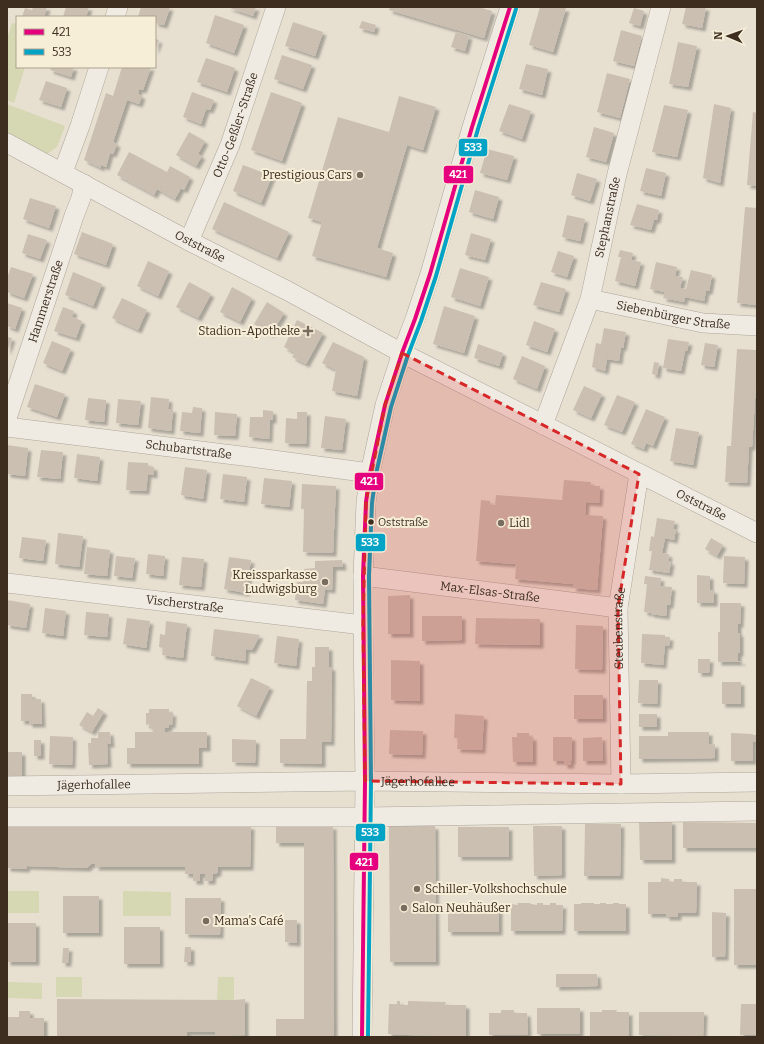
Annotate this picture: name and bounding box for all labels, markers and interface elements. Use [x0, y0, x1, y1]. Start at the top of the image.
legend [16, 16, 156, 68]
north arrow [708, 16, 748, 56]
text: 421 [52, 25, 71, 39]
text: N [712, 31, 725, 40]
text: 533 [52, 45, 72, 59]
street label: Otto-Geßler-Straße [210, 71, 261, 180]
line badge: 533 [458, 138, 488, 157]
text: 533 [464, 141, 482, 154]
line badge: 421 [443, 165, 474, 184]
place label: Prestigious Cars [262, 168, 352, 182]
text: 421 [449, 168, 467, 181]
marker: Prestigious Cars [355, 170, 365, 180]
street label: Stephanstraße [592, 176, 623, 259]
street label: Oststraße [172, 228, 228, 265]
street label: Hammerstraße [25, 258, 66, 345]
street label: Siebenbürger Straße [615, 298, 731, 332]
place label: Stadion-Apotheke [198, 324, 300, 338]
marker: Stadion-Apotheke [303, 326, 313, 336]
street label: Schubartstraße [145, 437, 233, 462]
line badge: 421 [354, 472, 384, 491]
text: 421 [360, 475, 378, 488]
street label: Oststraße [674, 486, 729, 523]
place label: Oststraße [378, 516, 428, 529]
place label: Lidl [509, 516, 530, 530]
marker: Oststraße [366, 517, 376, 527]
marker: Lidl [496, 518, 506, 528]
line badge: 533 [355, 533, 386, 552]
text: 533 [361, 536, 379, 549]
place label: Kreissparkasse Ludwigsburg [232, 568, 317, 596]
marker: Kreissparkasse Ludwigsburg [320, 577, 330, 587]
street label: Max-Elsas-Straße [439, 579, 541, 605]
street label: Steubenstraße [611, 586, 628, 669]
street label: Vischerstraße [145, 592, 224, 616]
street label: Jägerhofallee [380, 774, 455, 789]
street label: Jägerhofallee [56, 777, 131, 792]
line badge: 533 [355, 823, 386, 842]
text: 533 [361, 826, 379, 839]
line badge: 421 [349, 852, 379, 871]
text: 421 [355, 856, 373, 869]
place label: Schiller-Volkshochschule [425, 882, 567, 896]
marker: Schiller-Volkshochschule [412, 884, 422, 894]
place label: Salon Neuhäußer [412, 901, 511, 915]
marker: Salon Neuhäußer [399, 903, 409, 913]
place label: Mama's Café [214, 914, 283, 928]
marker: Mama's Café [201, 916, 211, 926]

